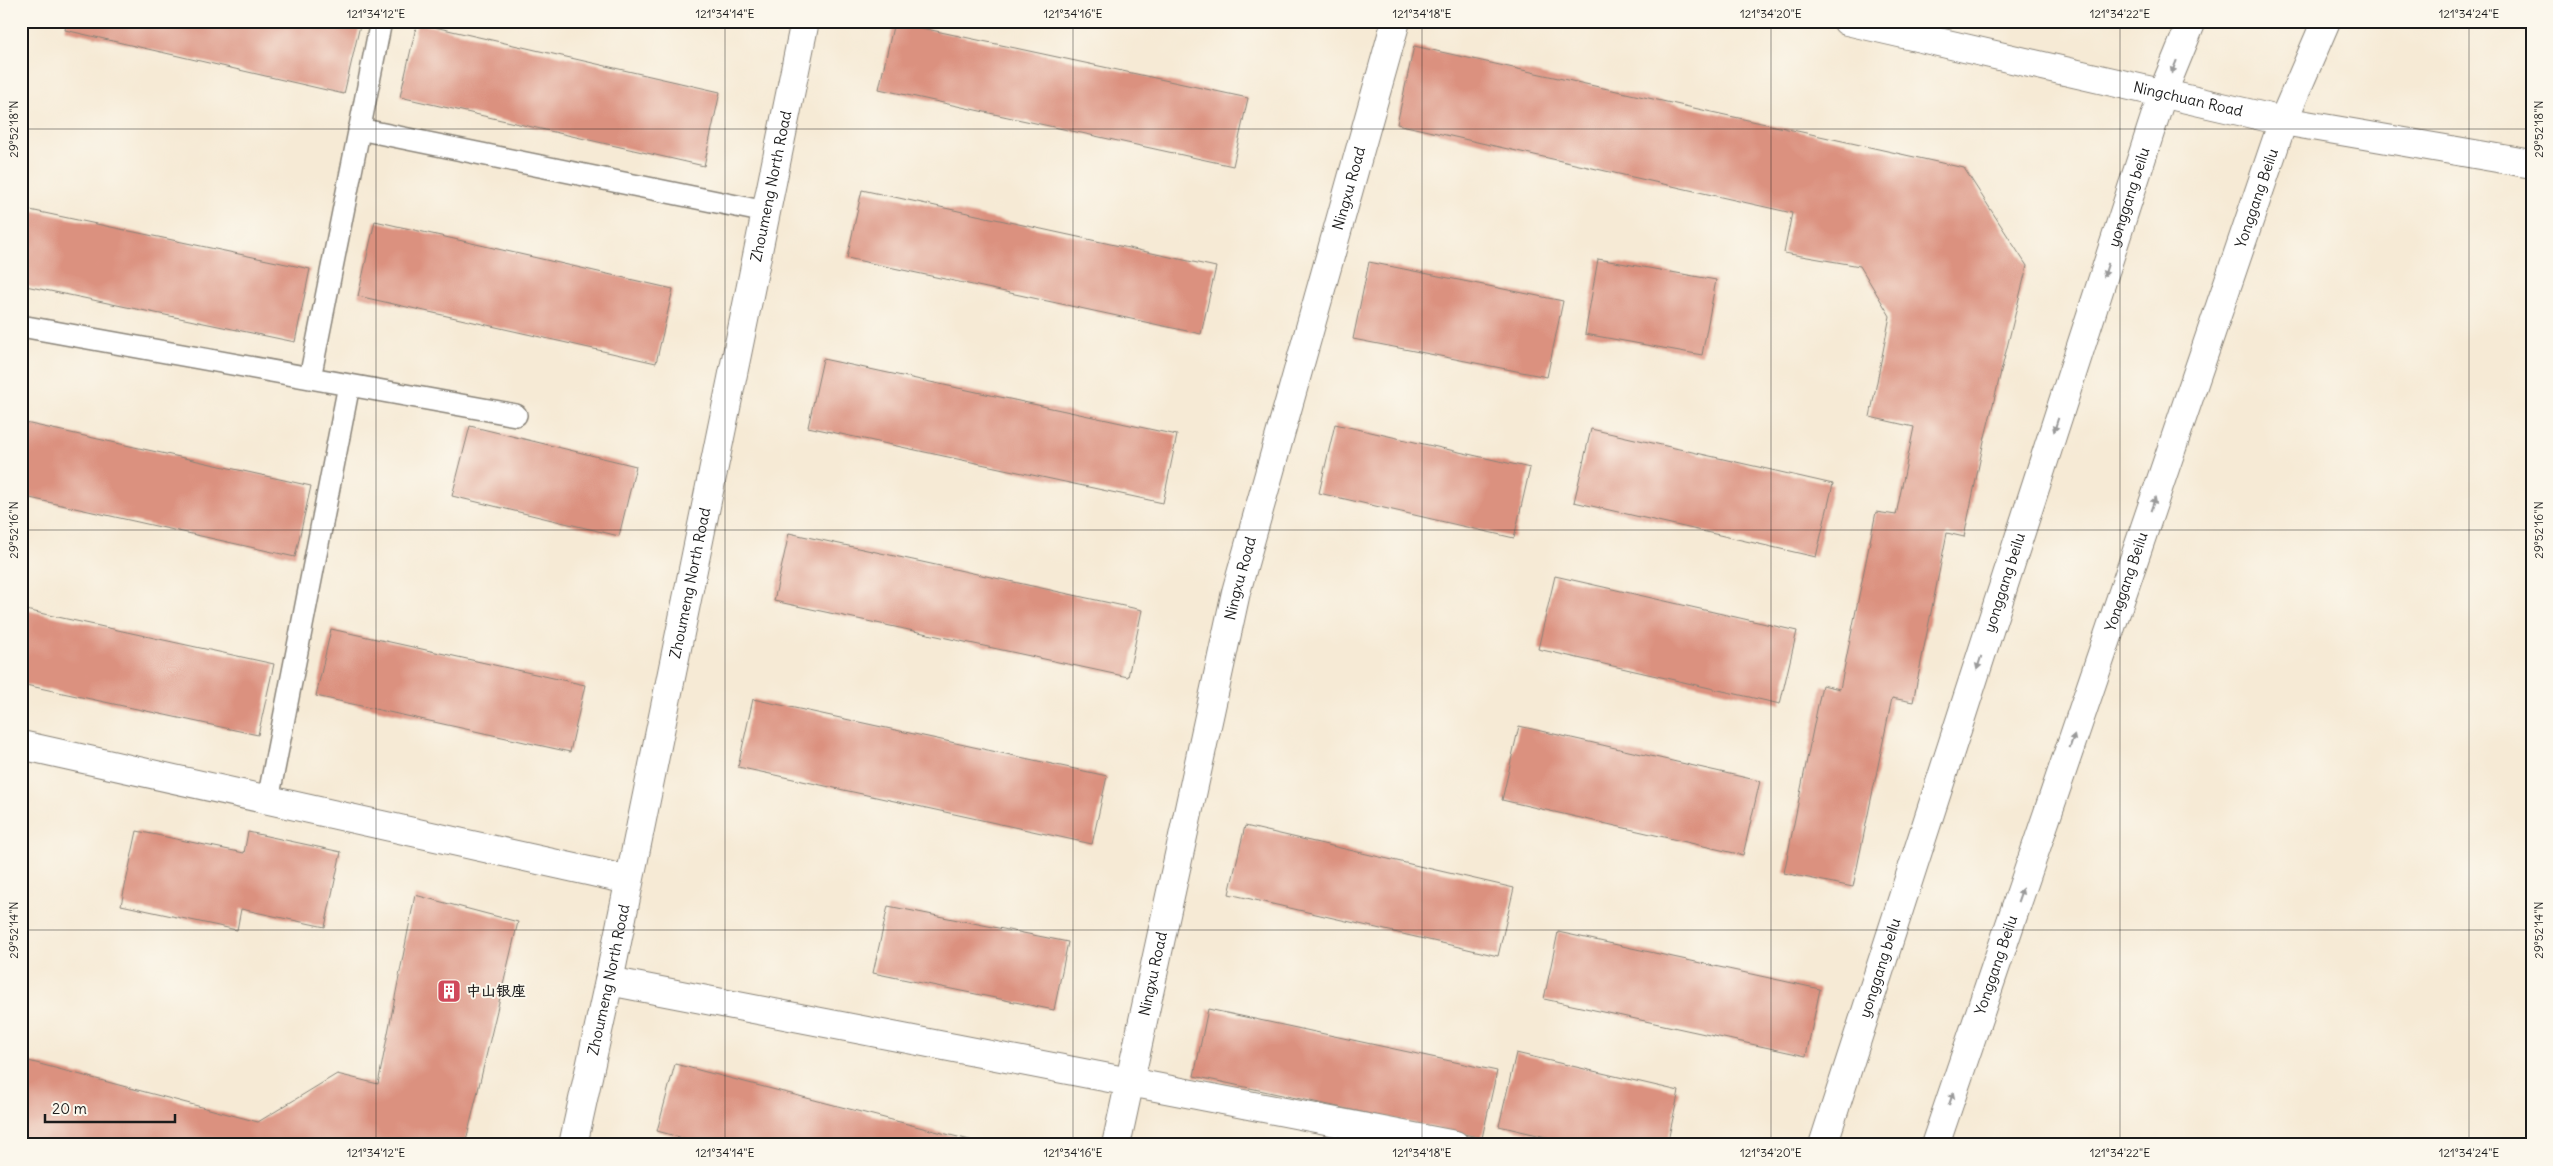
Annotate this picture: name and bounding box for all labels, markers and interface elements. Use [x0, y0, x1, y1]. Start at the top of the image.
text: 121°34'12"E [347, 6, 405, 21]
text: 121°34'14"E [695, 6, 755, 21]
text: 121°34'16"E [1044, 6, 1103, 21]
text: 121°34'18"E [1393, 6, 1451, 21]
text: 121°34'20"E [1740, 6, 1802, 21]
text: 121°34'22"E [2090, 6, 2150, 21]
text: 121°34'24"E [2439, 6, 2499, 21]
one-way arrow [2170, 59, 2177, 74]
street label: Ningchuan Road [2132, 77, 2245, 121]
text: 29°52'18"N [6, 100, 21, 158]
text: 29°52'18"N [2531, 100, 2546, 158]
street label: Zhoumeng North Road [746, 109, 795, 263]
street label: Ningxu Road [1328, 144, 1369, 232]
street label: yonggang beilu [2104, 145, 2154, 249]
street label: Yonggang Beilu [2231, 146, 2282, 250]
one-way arrow [2101, 263, 2109, 278]
one-way arrow [2051, 418, 2059, 433]
one-way arrow [2149, 497, 2157, 512]
text: 29°52'16"N [6, 501, 21, 559]
text: 29°52'16"N [2531, 501, 2546, 559]
street label: Zhoumeng North Road [665, 506, 714, 660]
street label: Yonggang Beilu [2100, 529, 2152, 634]
street label: yonggang beilu [1979, 530, 2029, 635]
street label: Ningxu Road [1220, 534, 1260, 622]
one-way arrow [1974, 656, 1982, 671]
one-way arrow [2068, 733, 2076, 748]
one-way arrow [2016, 887, 2024, 902]
text: 29°52'14"N [6, 901, 21, 959]
text: 29°52'14"N [2531, 901, 2546, 959]
street label: Zhoumeng North Road [583, 903, 633, 1057]
street label: Yonggang Beilu [1970, 913, 2021, 1017]
street label: yonggang beilu [1855, 915, 1905, 1020]
street label: Ningxu Road [1134, 930, 1171, 1018]
building icon: 中山银座 [436, 978, 462, 1004]
place label: 中山银座 [466, 981, 526, 1000]
scale bar [45, 1091, 175, 1123]
one-way arrow [1948, 1091, 1955, 1106]
text: 20 m [52, 1099, 87, 1118]
text: 121°34'12"E [347, 1145, 405, 1160]
text: 121°34'14"E [695, 1145, 755, 1160]
text: 121°34'16"E [1044, 1145, 1103, 1160]
text: 121°34'18"E [1393, 1145, 1451, 1160]
text: 121°34'20"E [1740, 1145, 1802, 1160]
text: 121°34'22"E [2090, 1145, 2150, 1160]
text: 121°34'24"E [2439, 1145, 2499, 1160]

